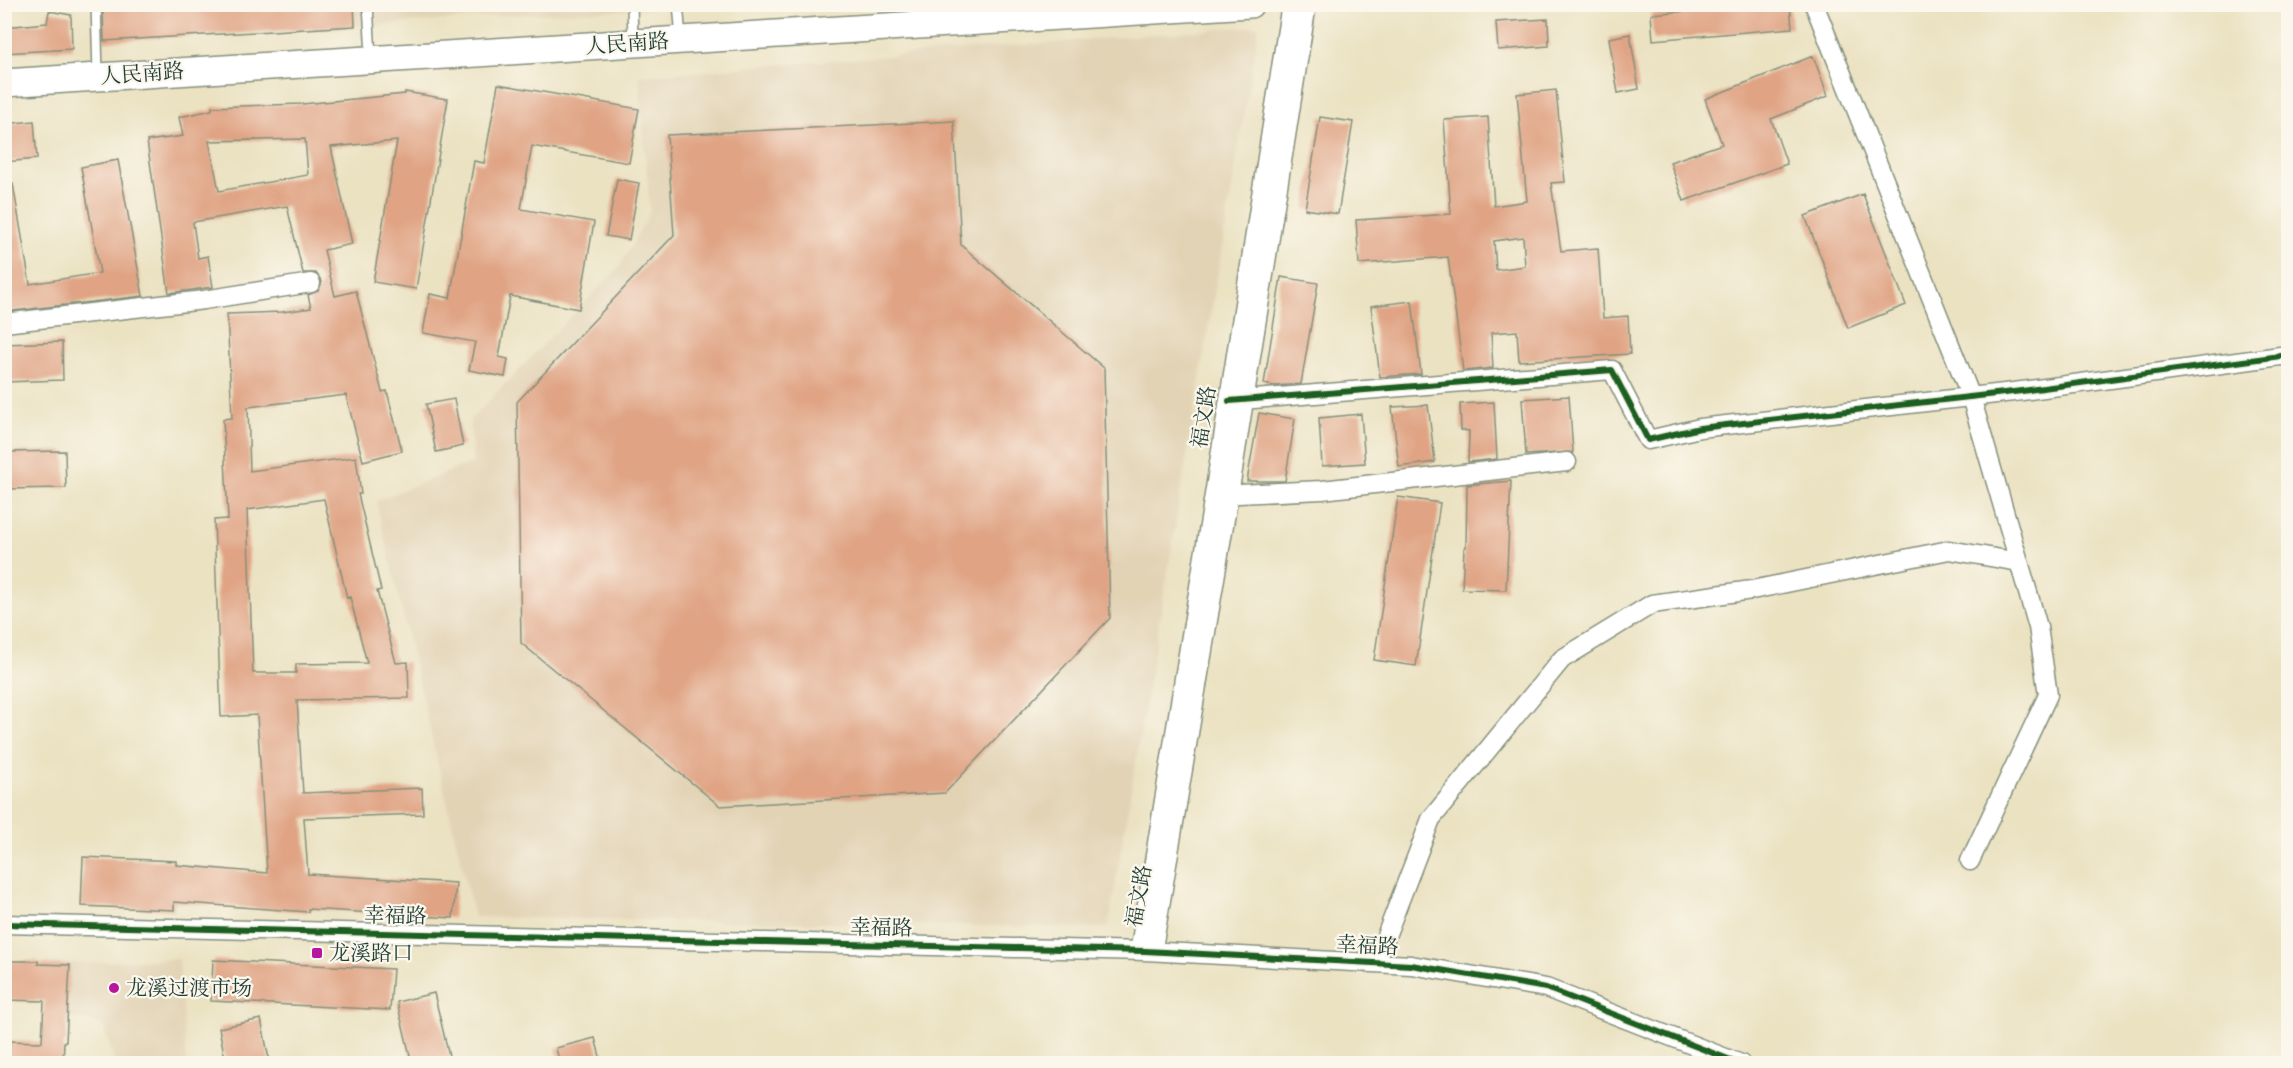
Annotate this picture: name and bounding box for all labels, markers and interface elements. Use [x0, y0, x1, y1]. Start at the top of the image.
street label: 人民南路 [584, 28, 670, 60]
street label: 人民南路 [99, 58, 185, 90]
street label: 福文路 [1186, 384, 1222, 450]
street label: 福文路 [1120, 863, 1158, 929]
street label: 幸福路 [363, 902, 427, 930]
street label: 幸福路 [849, 914, 913, 942]
street label: 幸福路 [1335, 931, 1399, 961]
place label: 龙溪路口 [329, 940, 413, 967]
marker: 龙溪路口 [310, 946, 324, 960]
place label: 龙溪过渡市场 [126, 975, 252, 1002]
marker: 龙溪过渡市场 [107, 981, 121, 995]

